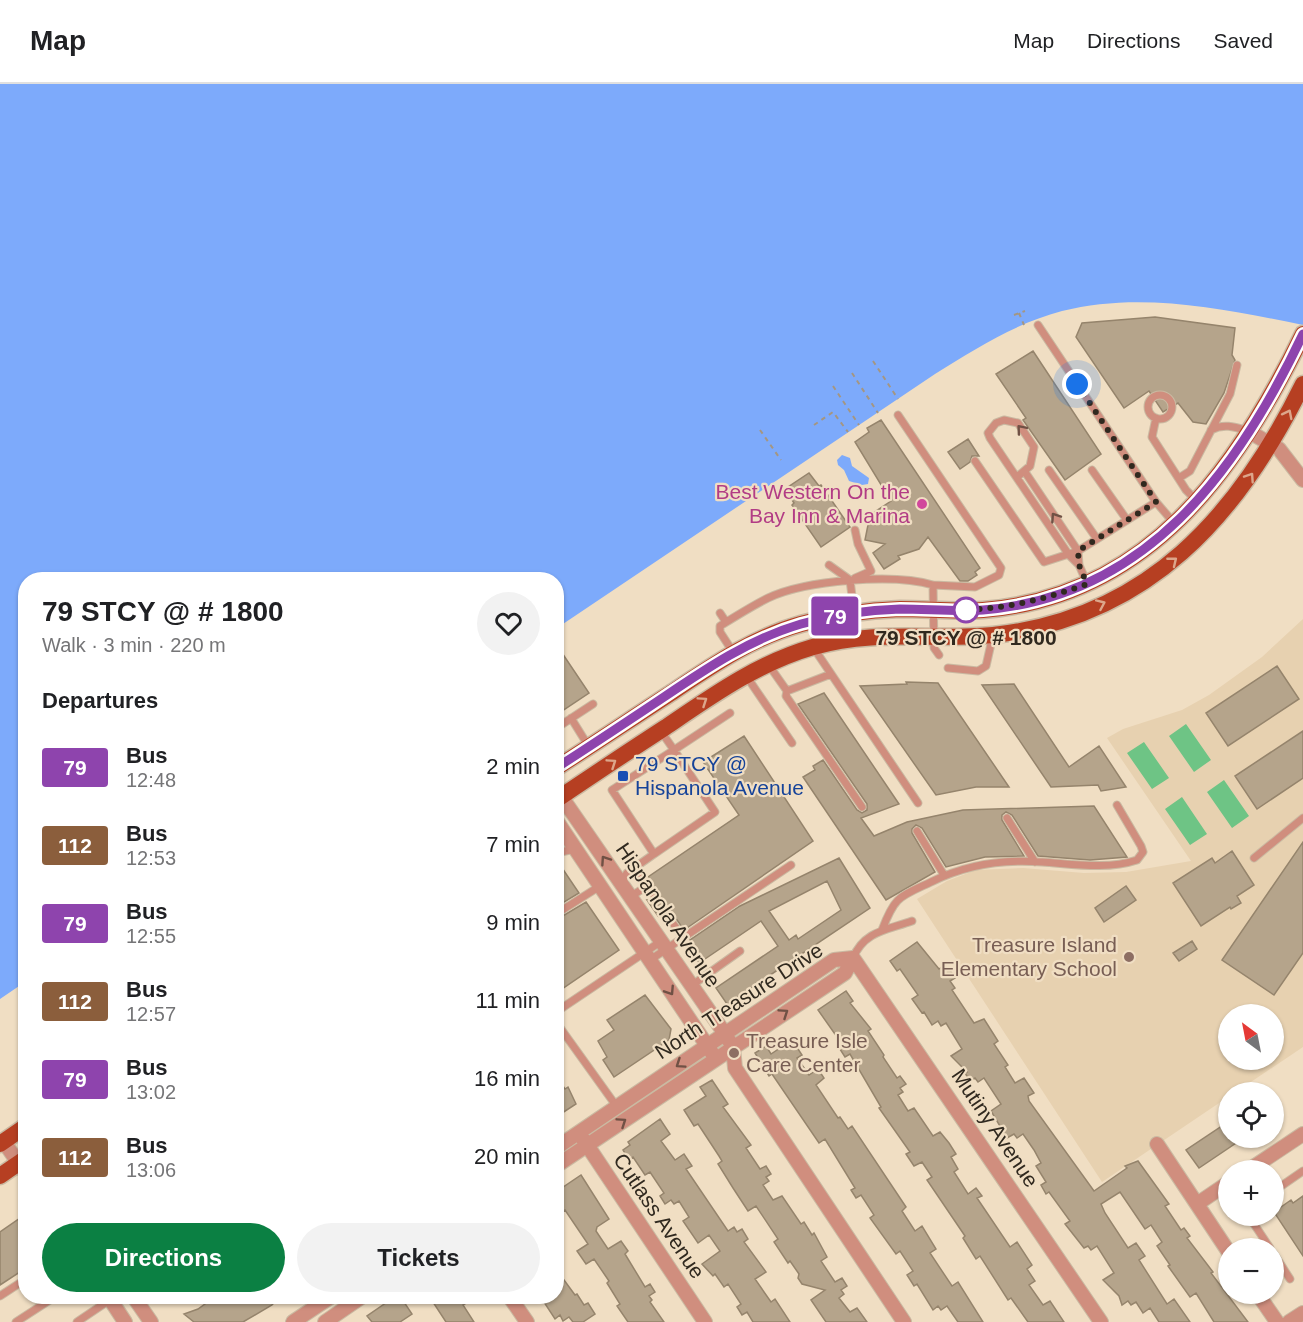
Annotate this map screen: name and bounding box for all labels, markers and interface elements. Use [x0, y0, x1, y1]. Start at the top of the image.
text: Map [30, 25, 86, 56]
text: Map [1013, 29, 1054, 52]
text: Directions [1087, 29, 1180, 52]
text: Saved [1213, 29, 1273, 52]
your location [1062, 369, 1092, 399]
one-way arrow [1281, 410, 1292, 421]
one-way arrow [1018, 425, 1029, 436]
one-way arrow [1243, 473, 1254, 484]
place label: Best Western On the Bay Inn & Marina [715, 480, 910, 527]
marker: Best Western On the Bay Inn & Marina [915, 497, 929, 511]
one-way arrow [1052, 513, 1063, 524]
one-way arrow [1166, 557, 1177, 568]
button: heart [477, 592, 540, 655]
text: 79 STCY @ # 1800 [42, 596, 284, 627]
line badge: 79 [808, 596, 862, 636]
marker: 79 STCY @ # 1800 [953, 597, 979, 623]
one-way arrow [1095, 600, 1106, 612]
text: 79 [823, 605, 847, 628]
place label: 79 STCY @ # 1800 [875, 626, 1057, 649]
text: Walk · 3 min · 220 m [42, 634, 226, 656]
text: Departures [42, 688, 158, 713]
one-way arrow [697, 697, 707, 709]
text: Bus [126, 743, 168, 768]
place label: 79 STCY @ Hispanola Avenue [635, 752, 804, 799]
text: 2 min [486, 754, 540, 779]
text: 79 [63, 756, 87, 779]
one-way arrow [605, 759, 616, 770]
text: 12:48 [126, 769, 176, 791]
marker: 79 STCY @ Hispanola Avenue [616, 769, 630, 783]
text: Bus [126, 821, 168, 846]
text: 7 min [486, 832, 540, 857]
text: 112 [58, 834, 92, 857]
street label: Hispanola Avenue [612, 838, 725, 991]
text: 12:53 [126, 847, 176, 869]
one-way arrow [601, 855, 612, 866]
text: Bus [126, 899, 168, 924]
text: 9 min [486, 910, 540, 935]
text: 79 [63, 912, 87, 935]
text: 12:55 [126, 925, 176, 947]
place label: Treasure Island Elementary School [941, 933, 1117, 980]
street label: North Treasure Drive [651, 938, 827, 1063]
marker: Treasure Island Elementary School [1122, 950, 1136, 964]
text: Bus [126, 977, 168, 1002]
one-way arrow [663, 985, 674, 996]
text: 11 min [476, 988, 540, 1013]
text: 112 [58, 990, 92, 1013]
text: 12:57 [126, 1003, 176, 1025]
north arrow [1218, 1004, 1284, 1070]
map controls [1218, 1004, 1284, 1304]
one-way arrow [778, 1009, 789, 1020]
place label: Treasure Isle Care Center [746, 1029, 868, 1076]
marker: Treasure Isle Care Center [727, 1046, 741, 1060]
text: Bus [126, 1055, 168, 1080]
one-way arrow [676, 1057, 687, 1068]
street label: Mutiny Avenue [947, 1064, 1043, 1191]
text: 16 min [474, 1066, 540, 1091]
text: 79 [63, 1068, 87, 1091]
text: 13:02 [126, 1081, 176, 1103]
button: locate [1218, 1082, 1284, 1148]
one-way arrow [616, 1118, 627, 1129]
text: Bus [126, 1133, 168, 1158]
text: 20 min [474, 1144, 540, 1169]
text: 112 [58, 1146, 92, 1169]
street label: Cutlass Avenue [609, 1149, 710, 1282]
text: 13:06 [126, 1159, 176, 1181]
button: + [1218, 1160, 1284, 1226]
button: Directions [42, 1223, 285, 1292]
button: Tickets [297, 1223, 540, 1292]
button: − [1218, 1238, 1284, 1304]

